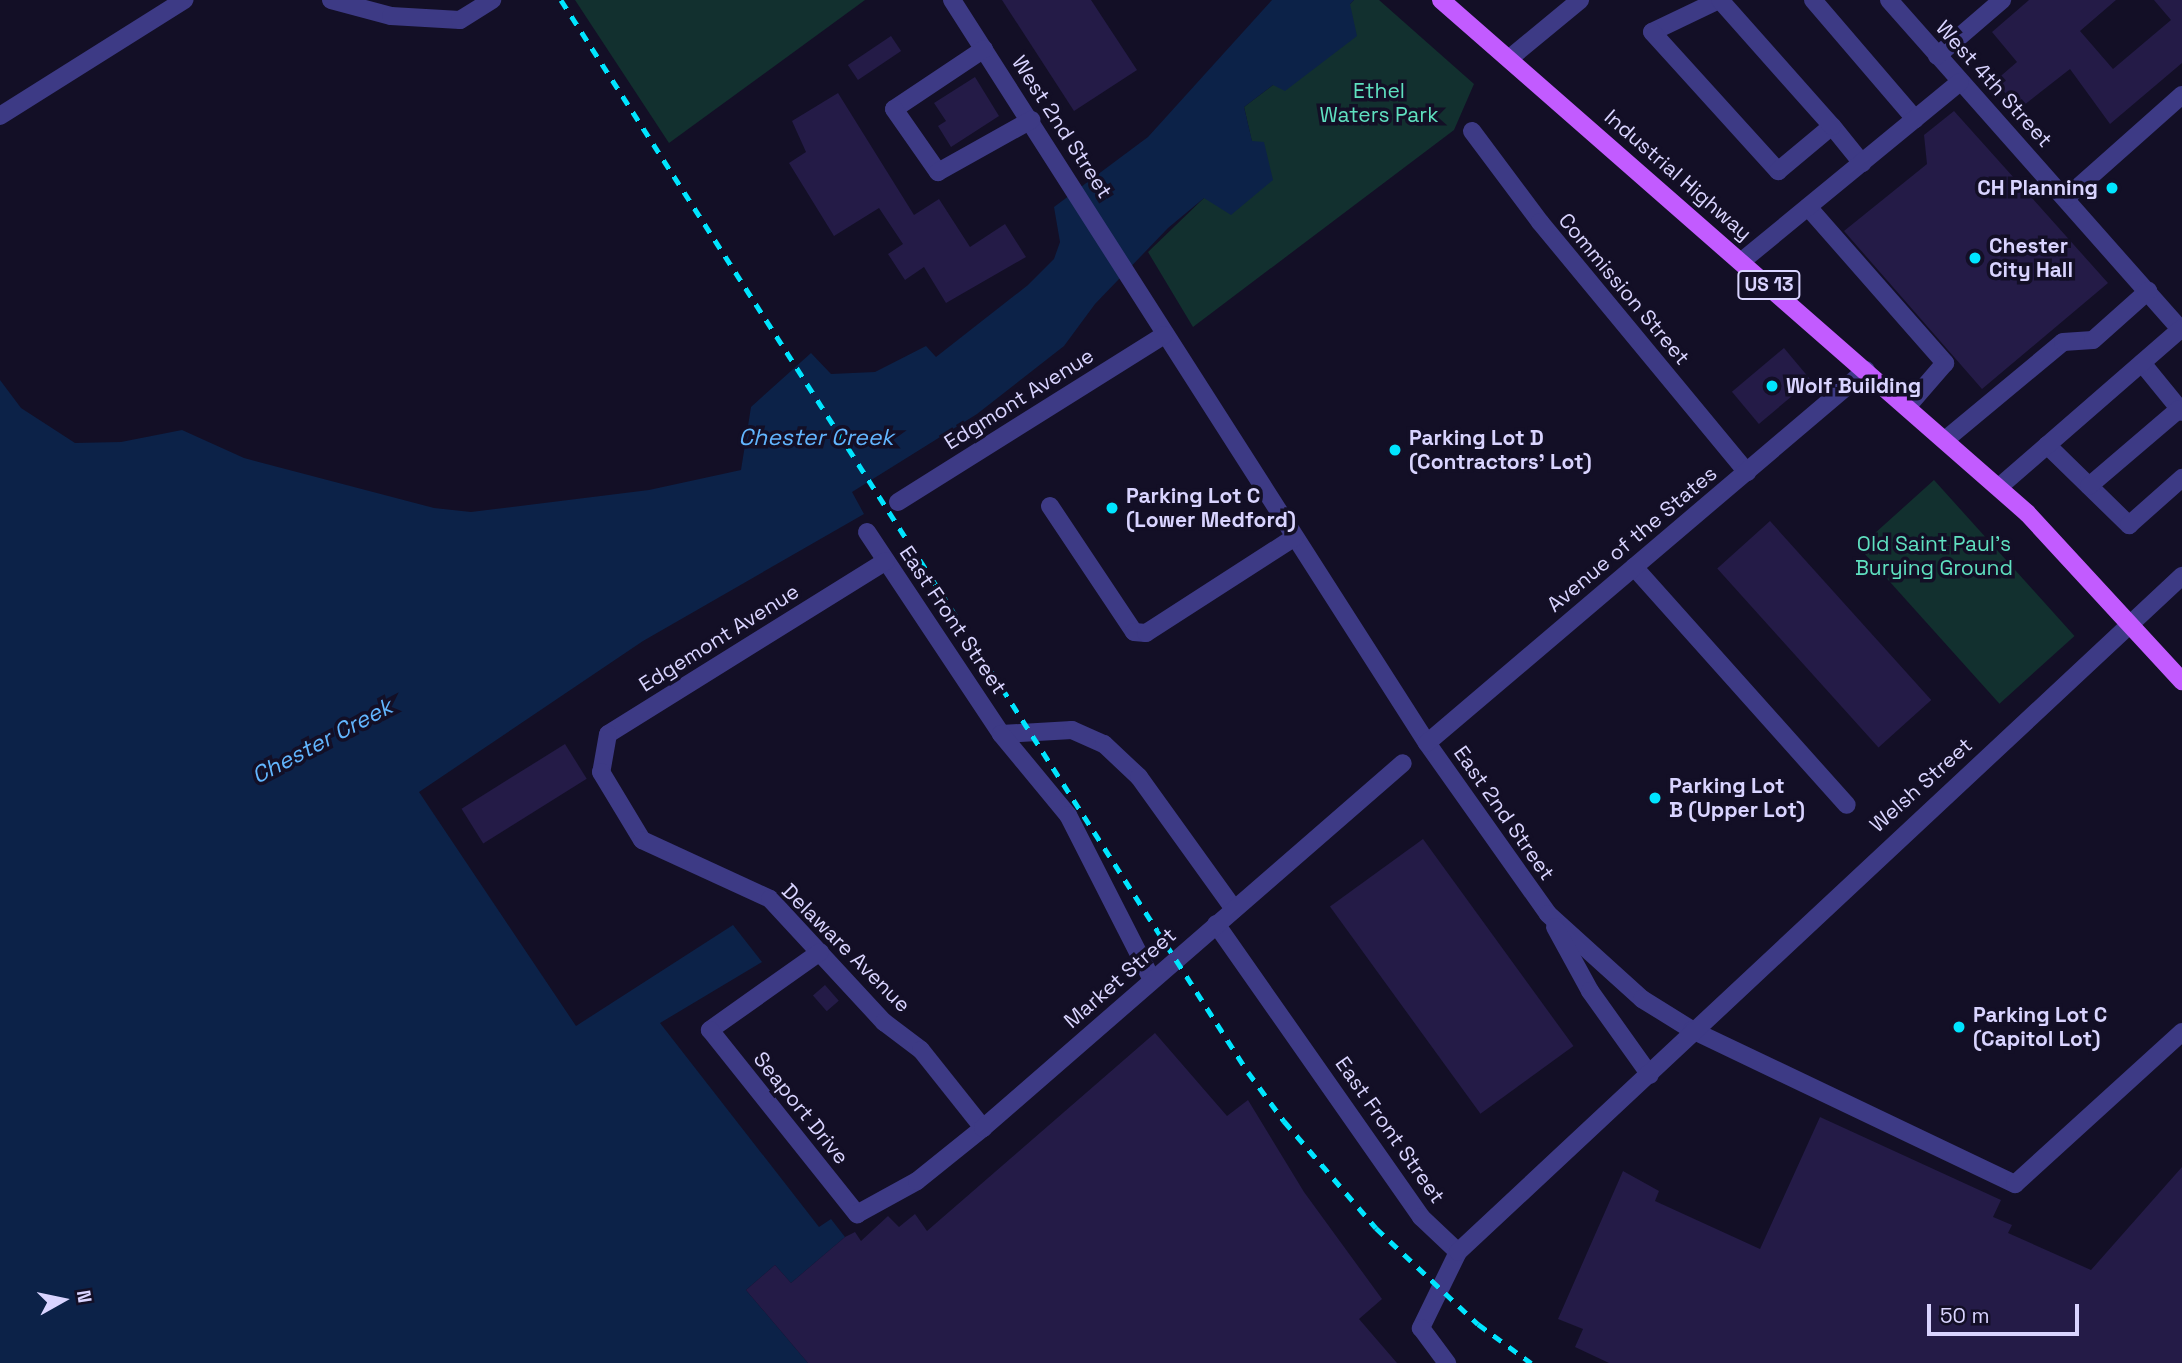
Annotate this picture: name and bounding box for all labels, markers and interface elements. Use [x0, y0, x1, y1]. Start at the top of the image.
street label: West 4th Street [1931, 16, 2057, 152]
street label: West 2nd Street [1006, 51, 1118, 203]
park label: Ethel Waters Park [1319, 78, 1439, 128]
street label: Industrial Highway [1599, 104, 1757, 246]
place label: CH Planning [1977, 175, 2098, 201]
marker: CH Planning [2104, 180, 2120, 196]
street label: Commission Street [1553, 208, 1695, 370]
place label: Chester City Hall [1989, 233, 2073, 283]
marker: Chester City Hall [1967, 250, 1983, 266]
road number: US 13 [1736, 270, 1802, 300]
street label: Edgmont Avenue [940, 343, 1098, 455]
place label: Wolf Building [1786, 373, 1921, 399]
marker: Wolf Building [1764, 378, 1780, 394]
water label: Chester Creek [738, 423, 894, 451]
place label: Parking Lot D (Contractors' Lot) [1409, 425, 1592, 475]
marker: Parking Lot D (Contractors' Lot) [1387, 442, 1403, 458]
street label: Avenue of the States [1542, 461, 1722, 617]
place label: Parking Lot C (Lower Medford) [1126, 483, 1296, 533]
marker: Parking Lot C (Lower Medford) [1104, 500, 1120, 516]
park label: Old Saint Paul's Burying Ground [1855, 531, 2013, 581]
street label: East Front Street [894, 541, 1012, 699]
street label: Edgemont Avenue [634, 579, 804, 697]
water label: Chester Creek [247, 692, 397, 790]
street label: Welsh Street [1865, 732, 1977, 838]
street label: East 2nd Street [1448, 741, 1560, 885]
place label: Parking Lot B (Upper Lot) [1669, 773, 1805, 823]
marker: Parking Lot B (Upper Lot) [1647, 790, 1663, 806]
street label: Delaware Avenue [776, 878, 916, 1018]
street label: Market Street [1059, 923, 1181, 1033]
place label: Parking Lot C (Capitol Lot) [1973, 1002, 2107, 1052]
marker: Parking Lot C (Capitol Lot) [1951, 1019, 1967, 1035]
street label: Seaport Drive [748, 1047, 854, 1169]
street label: East Front Street [1330, 1052, 1450, 1208]
north arrow [28, 1265, 98, 1335]
text: N [71, 1288, 98, 1305]
scale bar [1930, 1290, 2082, 1334]
text: 50 m [1940, 1302, 1990, 1329]

